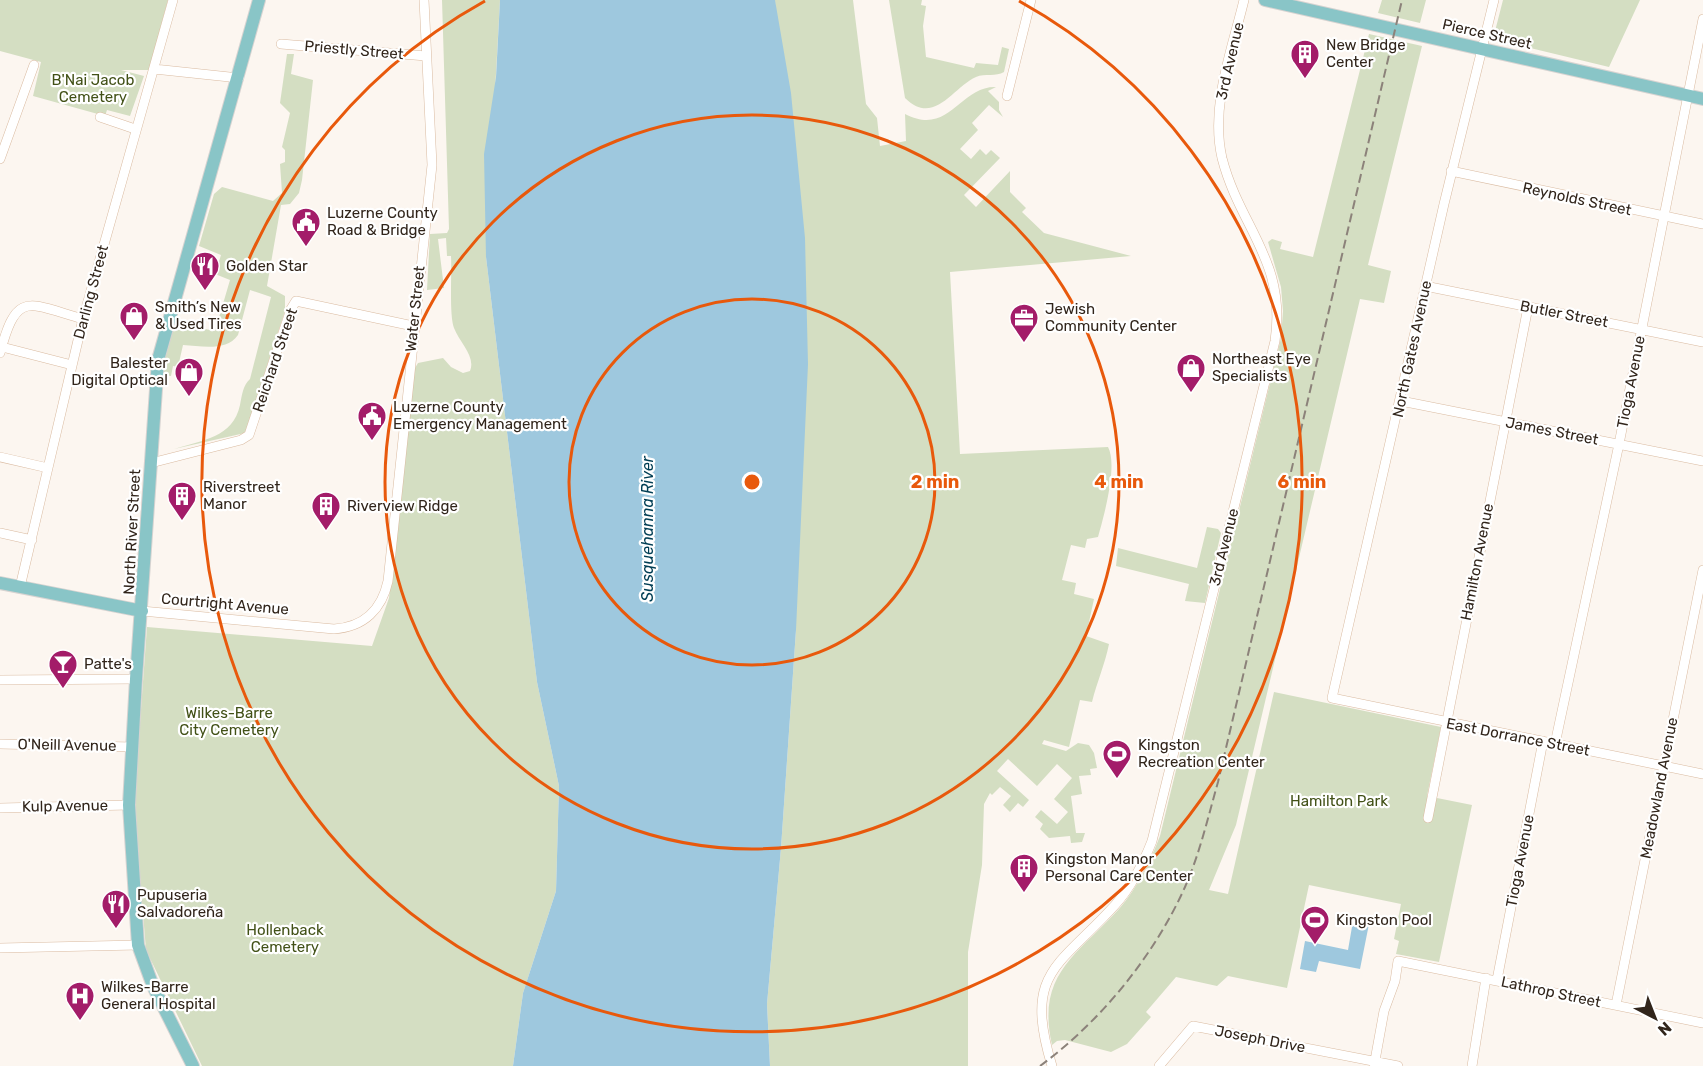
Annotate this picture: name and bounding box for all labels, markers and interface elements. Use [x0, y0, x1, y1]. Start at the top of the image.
street label: Pierce Street [1441, 15, 1533, 53]
street label: 3rd Avenue [1212, 20, 1248, 102]
place label: New Bridge Center [1326, 36, 1406, 71]
street label: Priestly Street [304, 37, 404, 63]
building icon: New Bridge Center [1289, 38, 1321, 80]
park label: B'Nai Jacob Cemetery [52, 71, 134, 106]
street label: Reynolds Street [1521, 179, 1633, 219]
place label: Luzerne County Road & Bridge [327, 204, 438, 239]
public building icon: Luzerne County Road & Bridge [290, 206, 322, 248]
street label: Darling Street [70, 243, 112, 341]
restaurant icon: Golden Star [189, 250, 221, 292]
place label: Golden Star [226, 257, 308, 275]
street label: Water Street [402, 265, 428, 353]
street label: North Gates Avenue [1389, 279, 1435, 419]
street label: Butler Street [1518, 297, 1610, 331]
place label: Smith’s New & Used Tires [155, 298, 242, 333]
shop icon: Smith’s New & Used Tires [118, 300, 150, 342]
place label: Jewish Community Center [1045, 300, 1177, 335]
office icon: Jewish Community Center [1008, 302, 1040, 344]
street label: Reichard Street [249, 305, 301, 414]
street label: Tioga Avenue [1613, 334, 1649, 430]
place label: Northeast Eye Specialists [1212, 350, 1311, 385]
shop icon: Northeast Eye Specialists [1175, 352, 1207, 394]
place label: Balester Digital Optical [71, 354, 168, 389]
shop icon: Balester Digital Optical [173, 356, 205, 398]
place label: Luzerne County Emergency Management [393, 398, 567, 433]
public building icon: Luzerne County Emergency Management [356, 400, 388, 442]
street label: James Street [1504, 413, 1600, 449]
water label: Susquehanna River [638, 455, 657, 602]
street label: North River Street [120, 469, 144, 595]
text: 2 min [911, 471, 959, 493]
text: 4 min [1094, 471, 1144, 493]
text: 6 min [1278, 471, 1326, 493]
centre of rings [742, 472, 762, 492]
place label: Riverstreet Manor [203, 478, 280, 513]
building icon: Riverstreet Manor [166, 480, 198, 522]
building icon: Riverview Ridge [310, 490, 342, 532]
place label: Riverview Ridge [347, 497, 458, 515]
street label: Hamilton Avenue [1457, 502, 1497, 622]
street label: 3rd Avenue [1206, 506, 1242, 588]
street label: Courtright Avenue [160, 589, 290, 619]
bar icon: Patte's [47, 648, 79, 690]
place label: Patte's [84, 655, 132, 673]
park label: Wilkes-Barre City Cemetery [179, 704, 279, 739]
street label: East Dorrance Street [1445, 714, 1591, 760]
street label: Meadowland Avenue [1636, 716, 1682, 860]
street label: O'Neill Avenue [17, 735, 117, 755]
place label: Kingston Recreation Center [1138, 736, 1265, 771]
sports icon: Kingston Recreation Center [1101, 738, 1133, 780]
park label: Hamilton Park [1290, 792, 1388, 810]
street label: Kulp Avenue [22, 796, 108, 816]
street label: Tioga Avenue [1502, 813, 1538, 909]
place label: Kingston Manor Personal Care Center [1045, 850, 1193, 885]
building icon: Kingston Manor Personal Care Center [1008, 852, 1040, 894]
place label: Pupuseria Salvadoreña [137, 886, 223, 921]
restaurant icon: Pupuseria Salvadoreña [100, 888, 132, 930]
sports icon: Kingston Pool [1299, 904, 1331, 946]
place label: Kingston Pool [1336, 911, 1432, 929]
park label: Hollenback Cemetery [246, 921, 324, 956]
street label: Lathrop Street [1499, 973, 1603, 1011]
place label: Wilkes-Barre General Hospital [101, 978, 216, 1013]
hospital icon: Wilkes-Barre General Hospital [64, 980, 96, 1022]
north arrow [1625, 988, 1685, 1048]
text: N [1654, 1018, 1675, 1040]
street label: Joseph Drive [1213, 1021, 1307, 1057]

